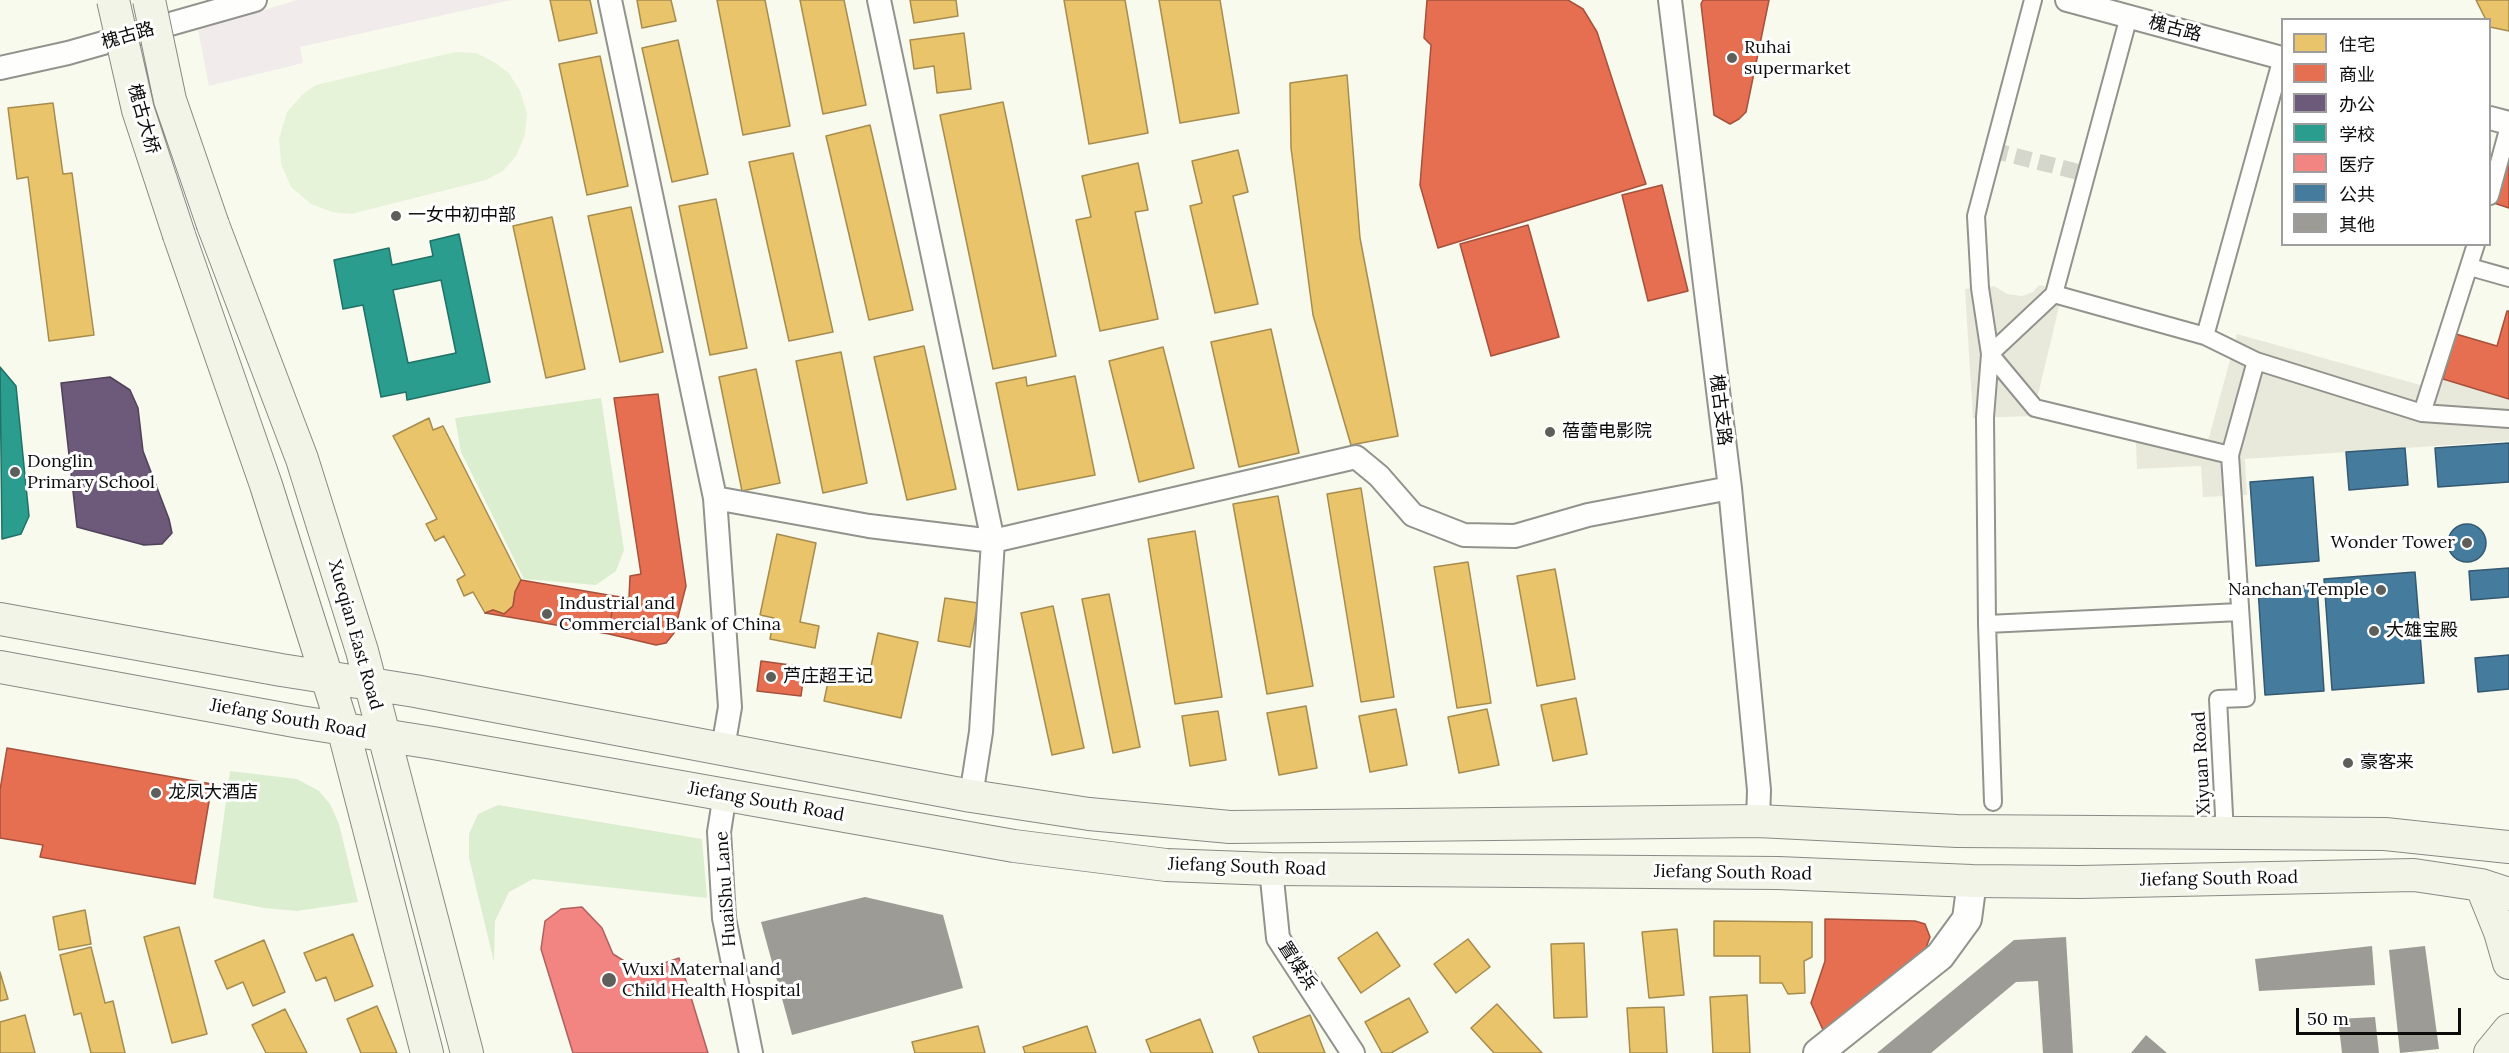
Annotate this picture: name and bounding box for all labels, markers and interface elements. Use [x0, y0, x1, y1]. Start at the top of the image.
street label: 槐古路 [2146, 12, 2204, 46]
street label: 槐古路 [99, 18, 157, 54]
legend [2281, 18, 2491, 246]
text: 住宅 [2339, 33, 2375, 56]
place label: Ruhai supermarket [1744, 37, 1851, 80]
marker: Ruhai supermarket [1725, 51, 1739, 65]
text: 商业 [2339, 63, 2375, 86]
street label: 槐古大桥 [123, 81, 163, 157]
text: 办公 [2339, 93, 2375, 116]
text: 学校 [2339, 123, 2375, 146]
text: 医疗 [2339, 153, 2375, 176]
text: 公共 [2339, 183, 2375, 206]
place label: 一女中初中部 [408, 205, 516, 227]
marker: 一女中初中部 [389, 209, 403, 223]
text: 其他 [2339, 213, 2375, 236]
street label: 槐古支路 [1705, 373, 1735, 447]
place label: 蓓蕾电影院 [1562, 421, 1652, 443]
marker: 蓓蕾电影院 [1543, 425, 1557, 439]
place label: Donglin Primary School [27, 451, 155, 494]
marker: Donglin Primary School [8, 465, 22, 479]
place label: Wonder Tower [2331, 532, 2455, 554]
marker: Wonder Tower [2460, 536, 2474, 550]
street label: Xueqian East Road [323, 558, 387, 712]
place label: Nanchan Temple [2228, 579, 2369, 601]
marker: Nanchan Temple [2374, 583, 2388, 597]
place label: Industrial and Commercial Bank of China [559, 593, 781, 636]
marker: Industrial and Commercial Bank of China [540, 607, 554, 621]
place label: 大雄宝殿 [2386, 620, 2458, 642]
marker: 大雄宝殿 [2367, 624, 2381, 638]
place label: 芦庄超王记 [783, 666, 873, 688]
marker: 芦庄超王记 [764, 670, 778, 684]
street label: Jiefang South Road [208, 695, 368, 743]
street label: Xiyuan Road [2189, 711, 2215, 815]
place label: 豪客来 [2360, 752, 2414, 774]
marker: 豪客来 [2341, 756, 2355, 770]
street label: Jiefang South Road [686, 778, 846, 826]
place label: 龙凤大酒店 [168, 782, 258, 804]
marker: 龙凤大酒店 [149, 786, 163, 800]
street label: HuaiShu Lane [711, 830, 741, 948]
street label: Jiefang South Road [1168, 853, 1326, 881]
street label: Jiefang South Road [1654, 861, 1812, 885]
street label: Jiefang South Road [2140, 867, 2298, 891]
street label: 置煤浜 [1273, 937, 1321, 995]
place label: Wuxi Maternal and Child Health Hospital [622, 959, 801, 1002]
marker: Wuxi Maternal and Child Health Hospital [600, 971, 618, 989]
scale bar [2299, 996, 2464, 1034]
text: 50 m [2307, 1007, 2349, 1030]

